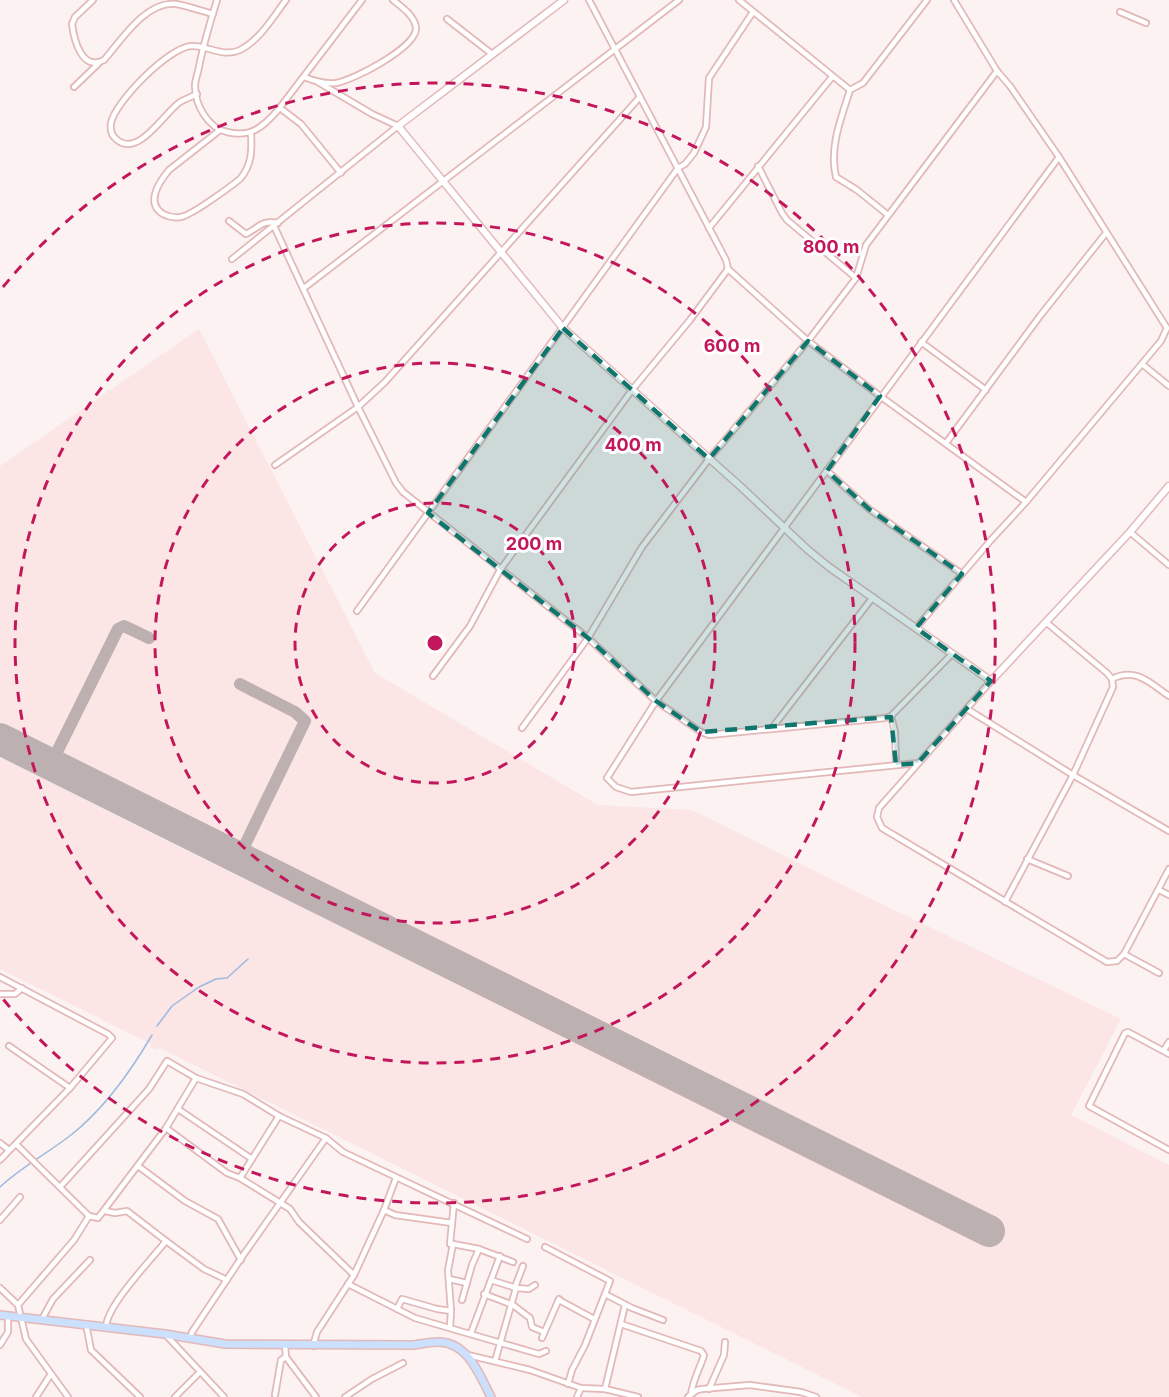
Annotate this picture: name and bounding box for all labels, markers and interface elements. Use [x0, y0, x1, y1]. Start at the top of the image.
text: 800 m [803, 236, 859, 257]
text: 600 m [704, 335, 760, 356]
text: 400 m [604, 434, 662, 455]
text: 200 m [506, 533, 562, 554]
centre of rings [425, 633, 445, 653]

